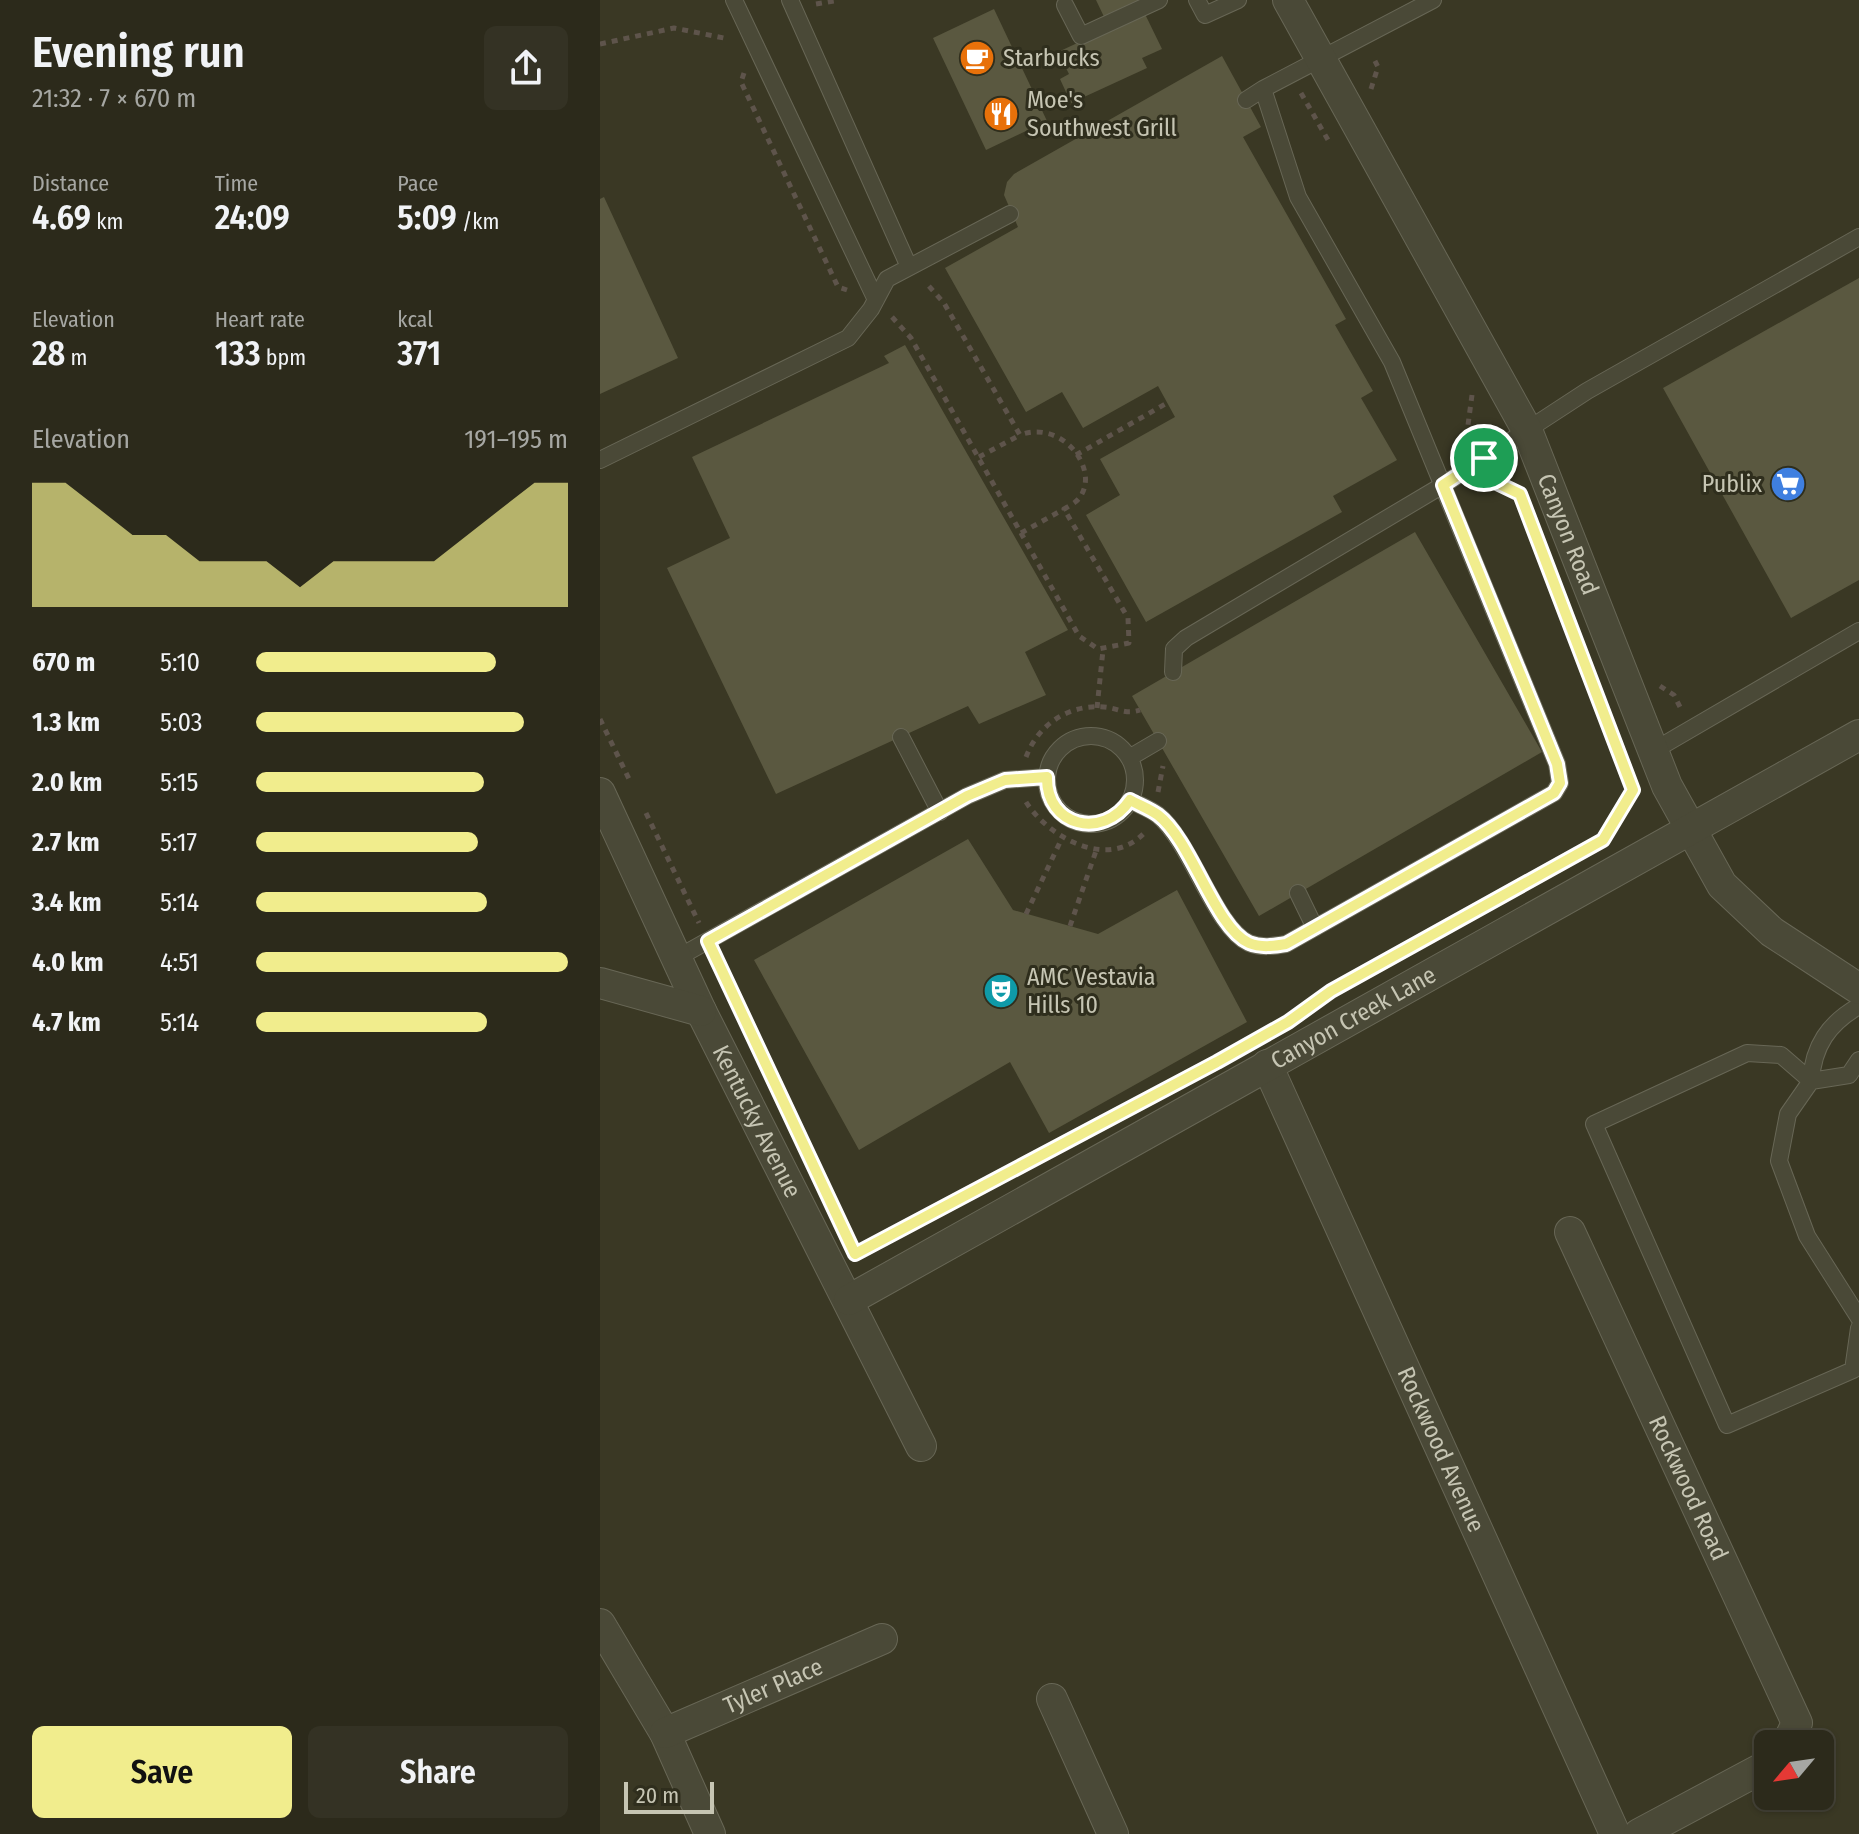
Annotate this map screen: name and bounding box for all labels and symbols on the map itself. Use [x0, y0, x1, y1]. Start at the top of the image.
cafe icon: Starbucks [958, 39, 996, 77]
place label: Starbucks [1003, 44, 1100, 72]
place label: Moe's Southwest Grill [1027, 86, 1177, 142]
restaurant icon: Moe's Southwest Grill [982, 95, 1020, 133]
pin [1450, 424, 1518, 492]
supermarket icon: Publix [1769, 465, 1807, 503]
street label: Canyon Road [1532, 470, 1604, 599]
place label: Publix [1702, 470, 1762, 498]
street label: Canyon Creek Lane [1266, 961, 1441, 1075]
place label: AMC Vestavia Hills 10 [1027, 963, 1156, 1019]
theatre icon: AMC Vestavia Hills 10 [982, 972, 1020, 1010]
street label: Kentucky Avenue [707, 1040, 807, 1202]
street label: Rockwood Avenue [1391, 1362, 1491, 1537]
street label: Rockwood Road [1643, 1411, 1734, 1565]
street label: Tyler Place [720, 1652, 827, 1720]
north arrow [1754, 1730, 1834, 1810]
scale bar [624, 1778, 714, 1814]

